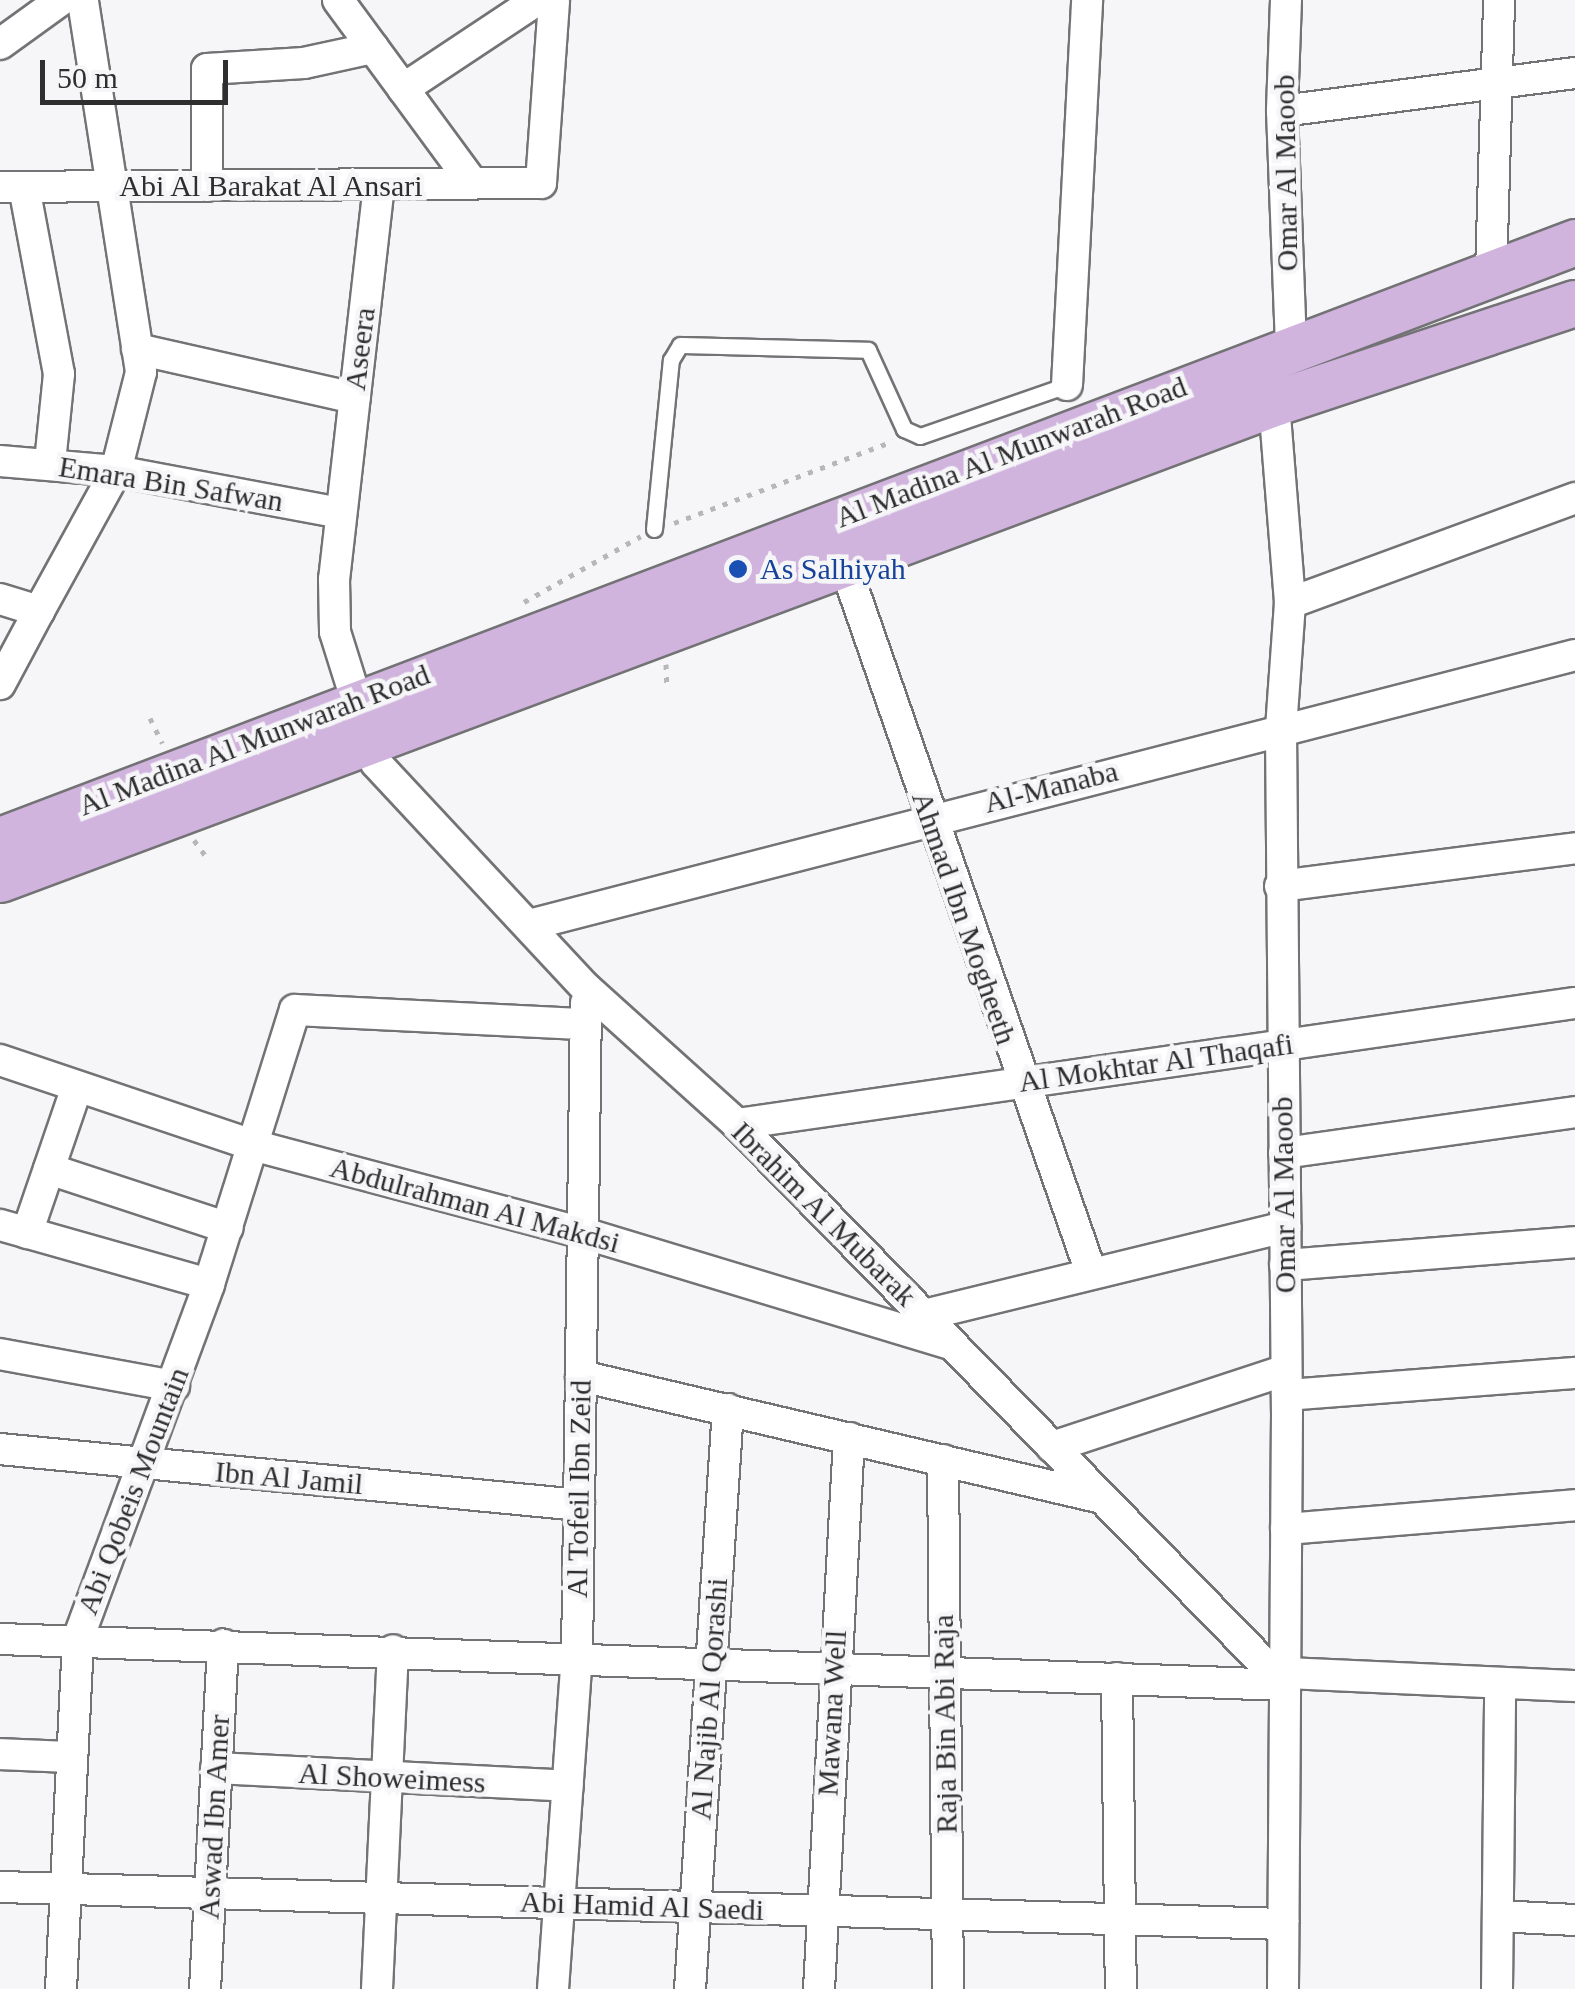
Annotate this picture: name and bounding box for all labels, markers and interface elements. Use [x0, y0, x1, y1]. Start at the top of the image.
scale bar [45, 40, 232, 102]
text: 50 m [57, 61, 118, 94]
street label: Omar Al Maoob [1266, 74, 1306, 272]
street label: Abi Al Barakat Al Ansari [117, 168, 425, 204]
street label: Aseera [337, 305, 383, 393]
street label: Al Madina Al Munwarah Road [830, 368, 1192, 536]
street label: Emara Bin Safwan [56, 448, 286, 520]
place label: As Salhiyah [760, 551, 906, 587]
marker: As Salhiyah [725, 556, 751, 582]
street label: Al Madina Al Munwarah Road [73, 656, 435, 824]
street label: Al-Manaba [980, 753, 1122, 821]
street label: Ahmad Ibn Mogheeth [904, 787, 1024, 1049]
street label: Al Mokhtar Al Thaqafi [1015, 1026, 1297, 1100]
street label: Omar Al Maoob [1264, 1096, 1304, 1294]
street label: Ibrahim Al Mubarak [723, 1113, 925, 1315]
street label: Abdulrahman Al Makdsi [325, 1149, 625, 1261]
street label: Abi Qobeis Mountain [69, 1362, 197, 1620]
street label: Al Tofeil Ibn Zeid [559, 1379, 599, 1599]
street label: Ibn Al Jamil [213, 1454, 365, 1502]
street label: Al Najib Al Qorashi [683, 1576, 735, 1822]
street label: Raja Bin Abi Raja [925, 1613, 965, 1835]
street label: Mawana Well [810, 1629, 854, 1797]
street label: Aswad Ibn Amer [191, 1713, 237, 1921]
street label: Al Showeimess [297, 1755, 487, 1801]
street label: Abi Hamid Al Saedi [519, 1884, 765, 1928]

